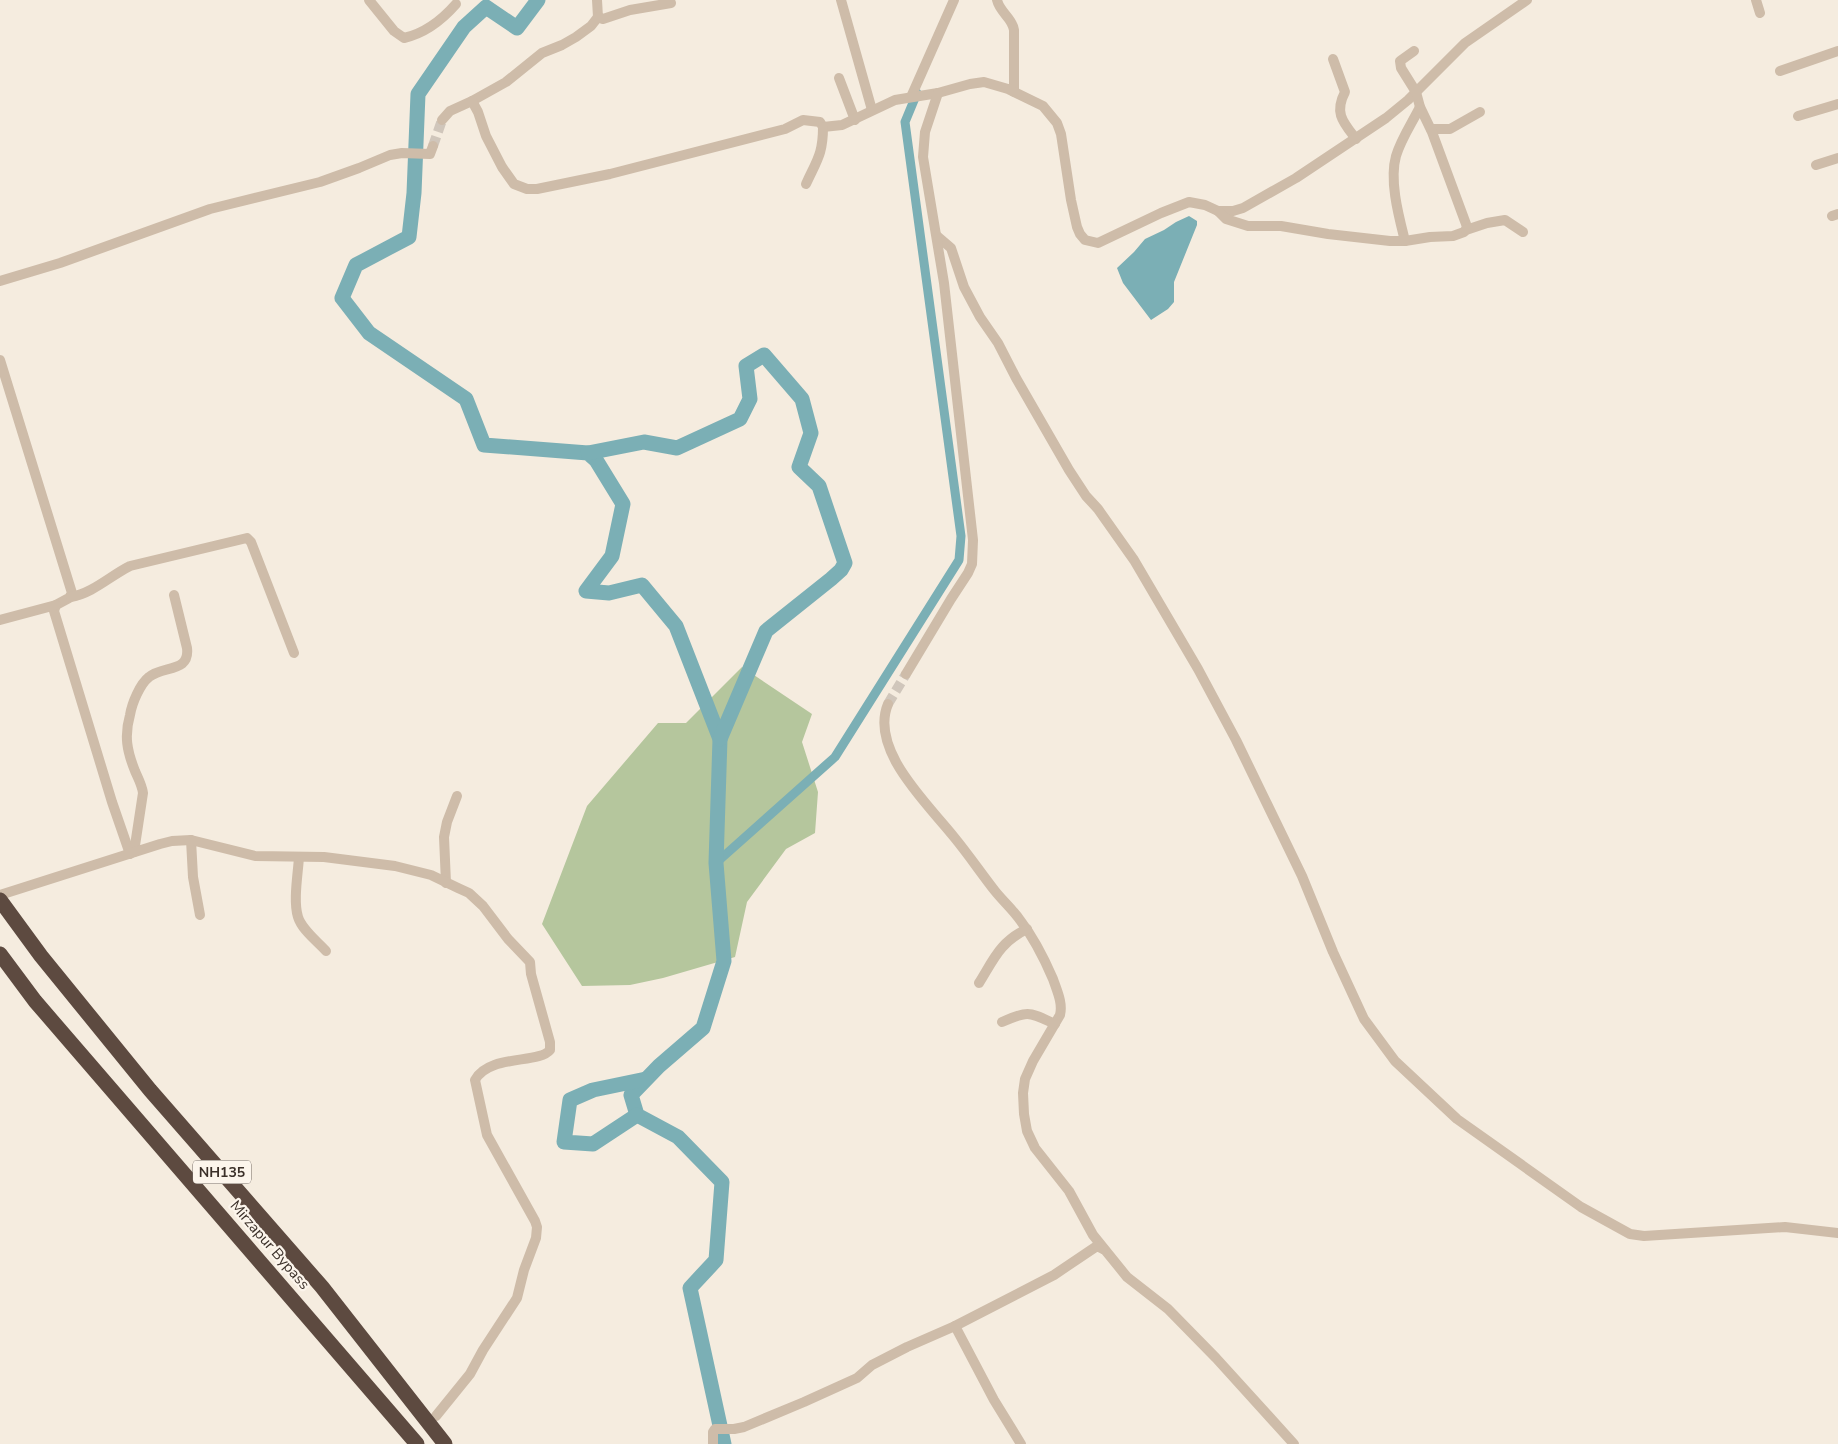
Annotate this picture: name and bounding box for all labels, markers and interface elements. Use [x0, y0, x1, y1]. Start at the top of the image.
road number: NH135 [193, 1160, 251, 1184]
street label: Mirzapur Bypass [226, 1196, 314, 1294]

